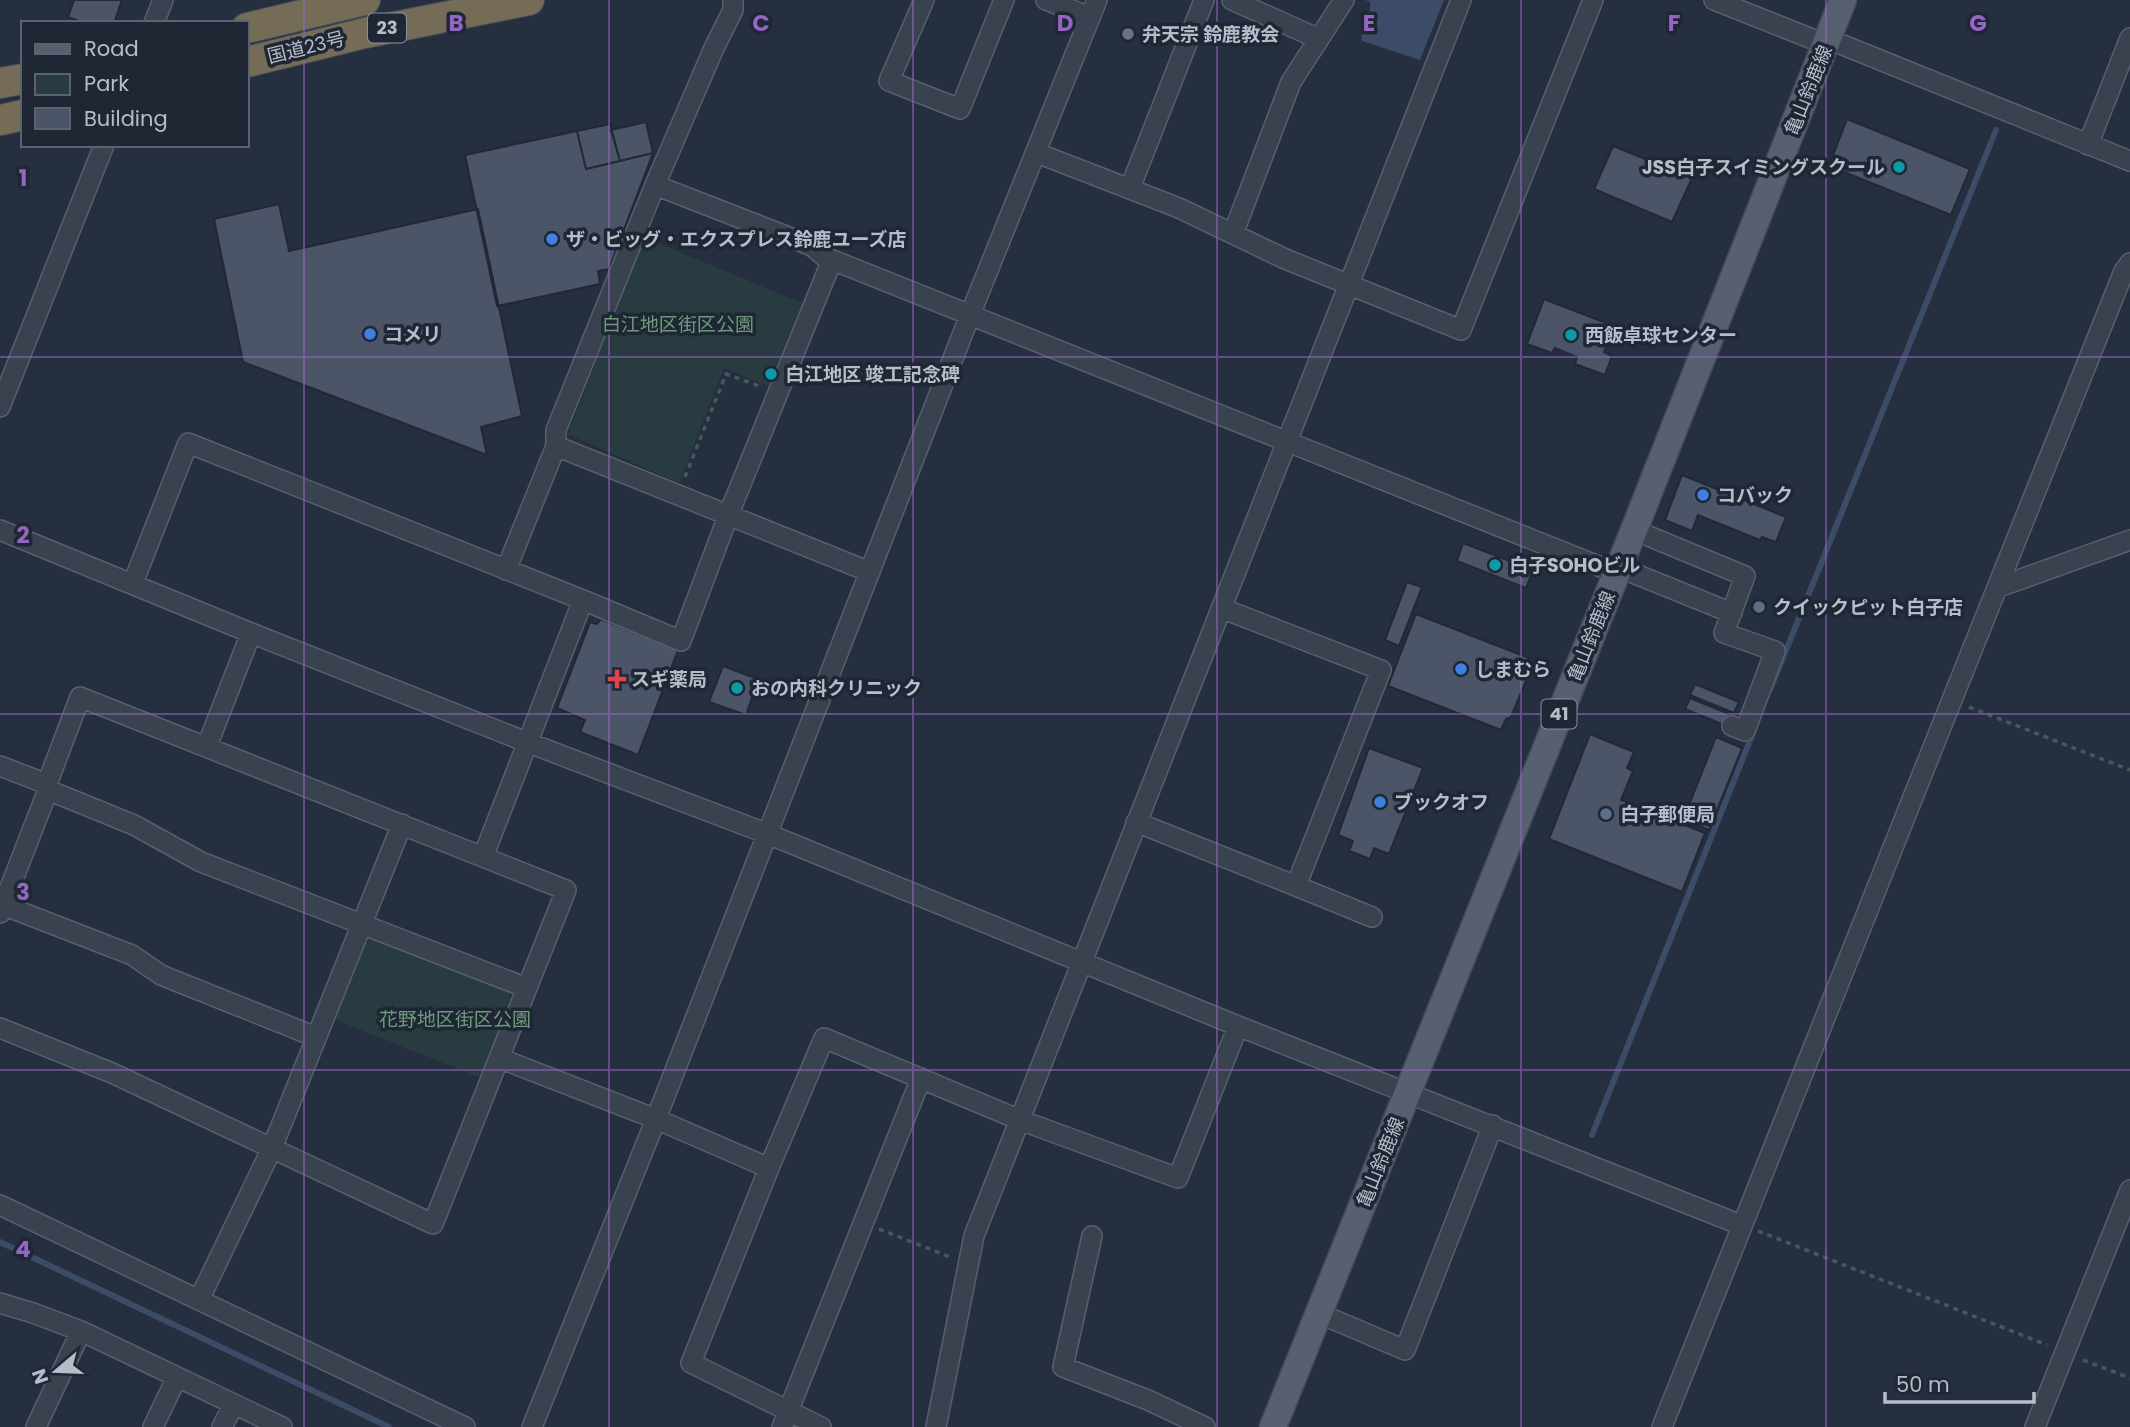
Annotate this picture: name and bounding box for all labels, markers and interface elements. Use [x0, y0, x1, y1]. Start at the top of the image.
text: B [448, 7, 464, 39]
text: C [752, 7, 770, 39]
text: D [1057, 7, 1073, 39]
text: E [1363, 7, 1375, 39]
text: F [1668, 7, 1680, 39]
text: G [1969, 7, 1987, 39]
road number: 23 [368, 13, 406, 42]
legend [21, 21, 248, 147]
place label: 弁天宗 鈴鹿教会 [1142, 21, 1279, 48]
street label: 国道23号 [264, 25, 348, 70]
marker: 弁天宗 鈴鹿教会 [1120, 26, 1136, 42]
text: Road [84, 34, 139, 63]
street label: 亀山鈴鹿線 [1778, 41, 1839, 139]
text: Park [84, 69, 129, 98]
text: Building [84, 104, 168, 133]
place label: JSS白子スイミングスクール [1642, 154, 1885, 181]
marker: JSS白子スイミングスクール [1891, 159, 1907, 175]
text: 1 [19, 162, 27, 194]
place label: ザ・ビッグ・エクスプレス鈴鹿ユーズ店 [566, 226, 906, 253]
marker: ザ・ビッグ・エクスプレス鈴鹿ユーズ店 [544, 231, 560, 247]
park label: 白江地区街区公園 [602, 311, 754, 338]
place label: コメリ [384, 321, 441, 348]
place label: 西飯卓球センター [1585, 322, 1737, 349]
marker: コメリ [362, 326, 378, 342]
marker: 西飯卓球センター [1563, 327, 1579, 343]
place label: 白江地区 竣工記念碑 [785, 361, 960, 388]
marker: 白江地区 竣工記念碑 [763, 366, 779, 382]
place label: コバック [1717, 482, 1793, 509]
marker: コバック [1695, 487, 1711, 503]
text: 2 [16, 519, 30, 551]
place label: 白子SOHOビル [1509, 552, 1640, 579]
marker: 白子SOHOビル [1487, 557, 1503, 573]
street label: 亀山鈴鹿線 [1561, 587, 1622, 685]
place label: クイックピット白子店 [1773, 594, 1963, 621]
marker: クイックピット白子店 [1751, 599, 1767, 615]
place label: しまむら [1475, 656, 1551, 683]
marker: しまむら [1453, 661, 1469, 677]
place label: スギ薬局 [631, 666, 707, 693]
marker: スギ薬局 [609, 671, 625, 687]
place label: おの内科クリニック [751, 675, 922, 702]
marker: おの内科クリニック [729, 680, 745, 696]
road number: 41 [1542, 700, 1576, 728]
place label: ブックオフ [1394, 789, 1489, 816]
marker: ブックオフ [1372, 794, 1388, 810]
place label: 白子郵便局 [1620, 801, 1715, 828]
marker: 白子郵便局 [1598, 806, 1614, 822]
text: 3 [16, 876, 30, 908]
park label: 花野地区街区公園 [379, 1006, 531, 1033]
street label: 亀山鈴鹿線 [1350, 1113, 1411, 1211]
text: 4 [15, 1233, 31, 1265]
north arrow [21, 1336, 91, 1406]
scale bar [1885, 1360, 2034, 1404]
text: N [25, 1365, 55, 1388]
text: 50 m [1896, 1370, 1950, 1399]

